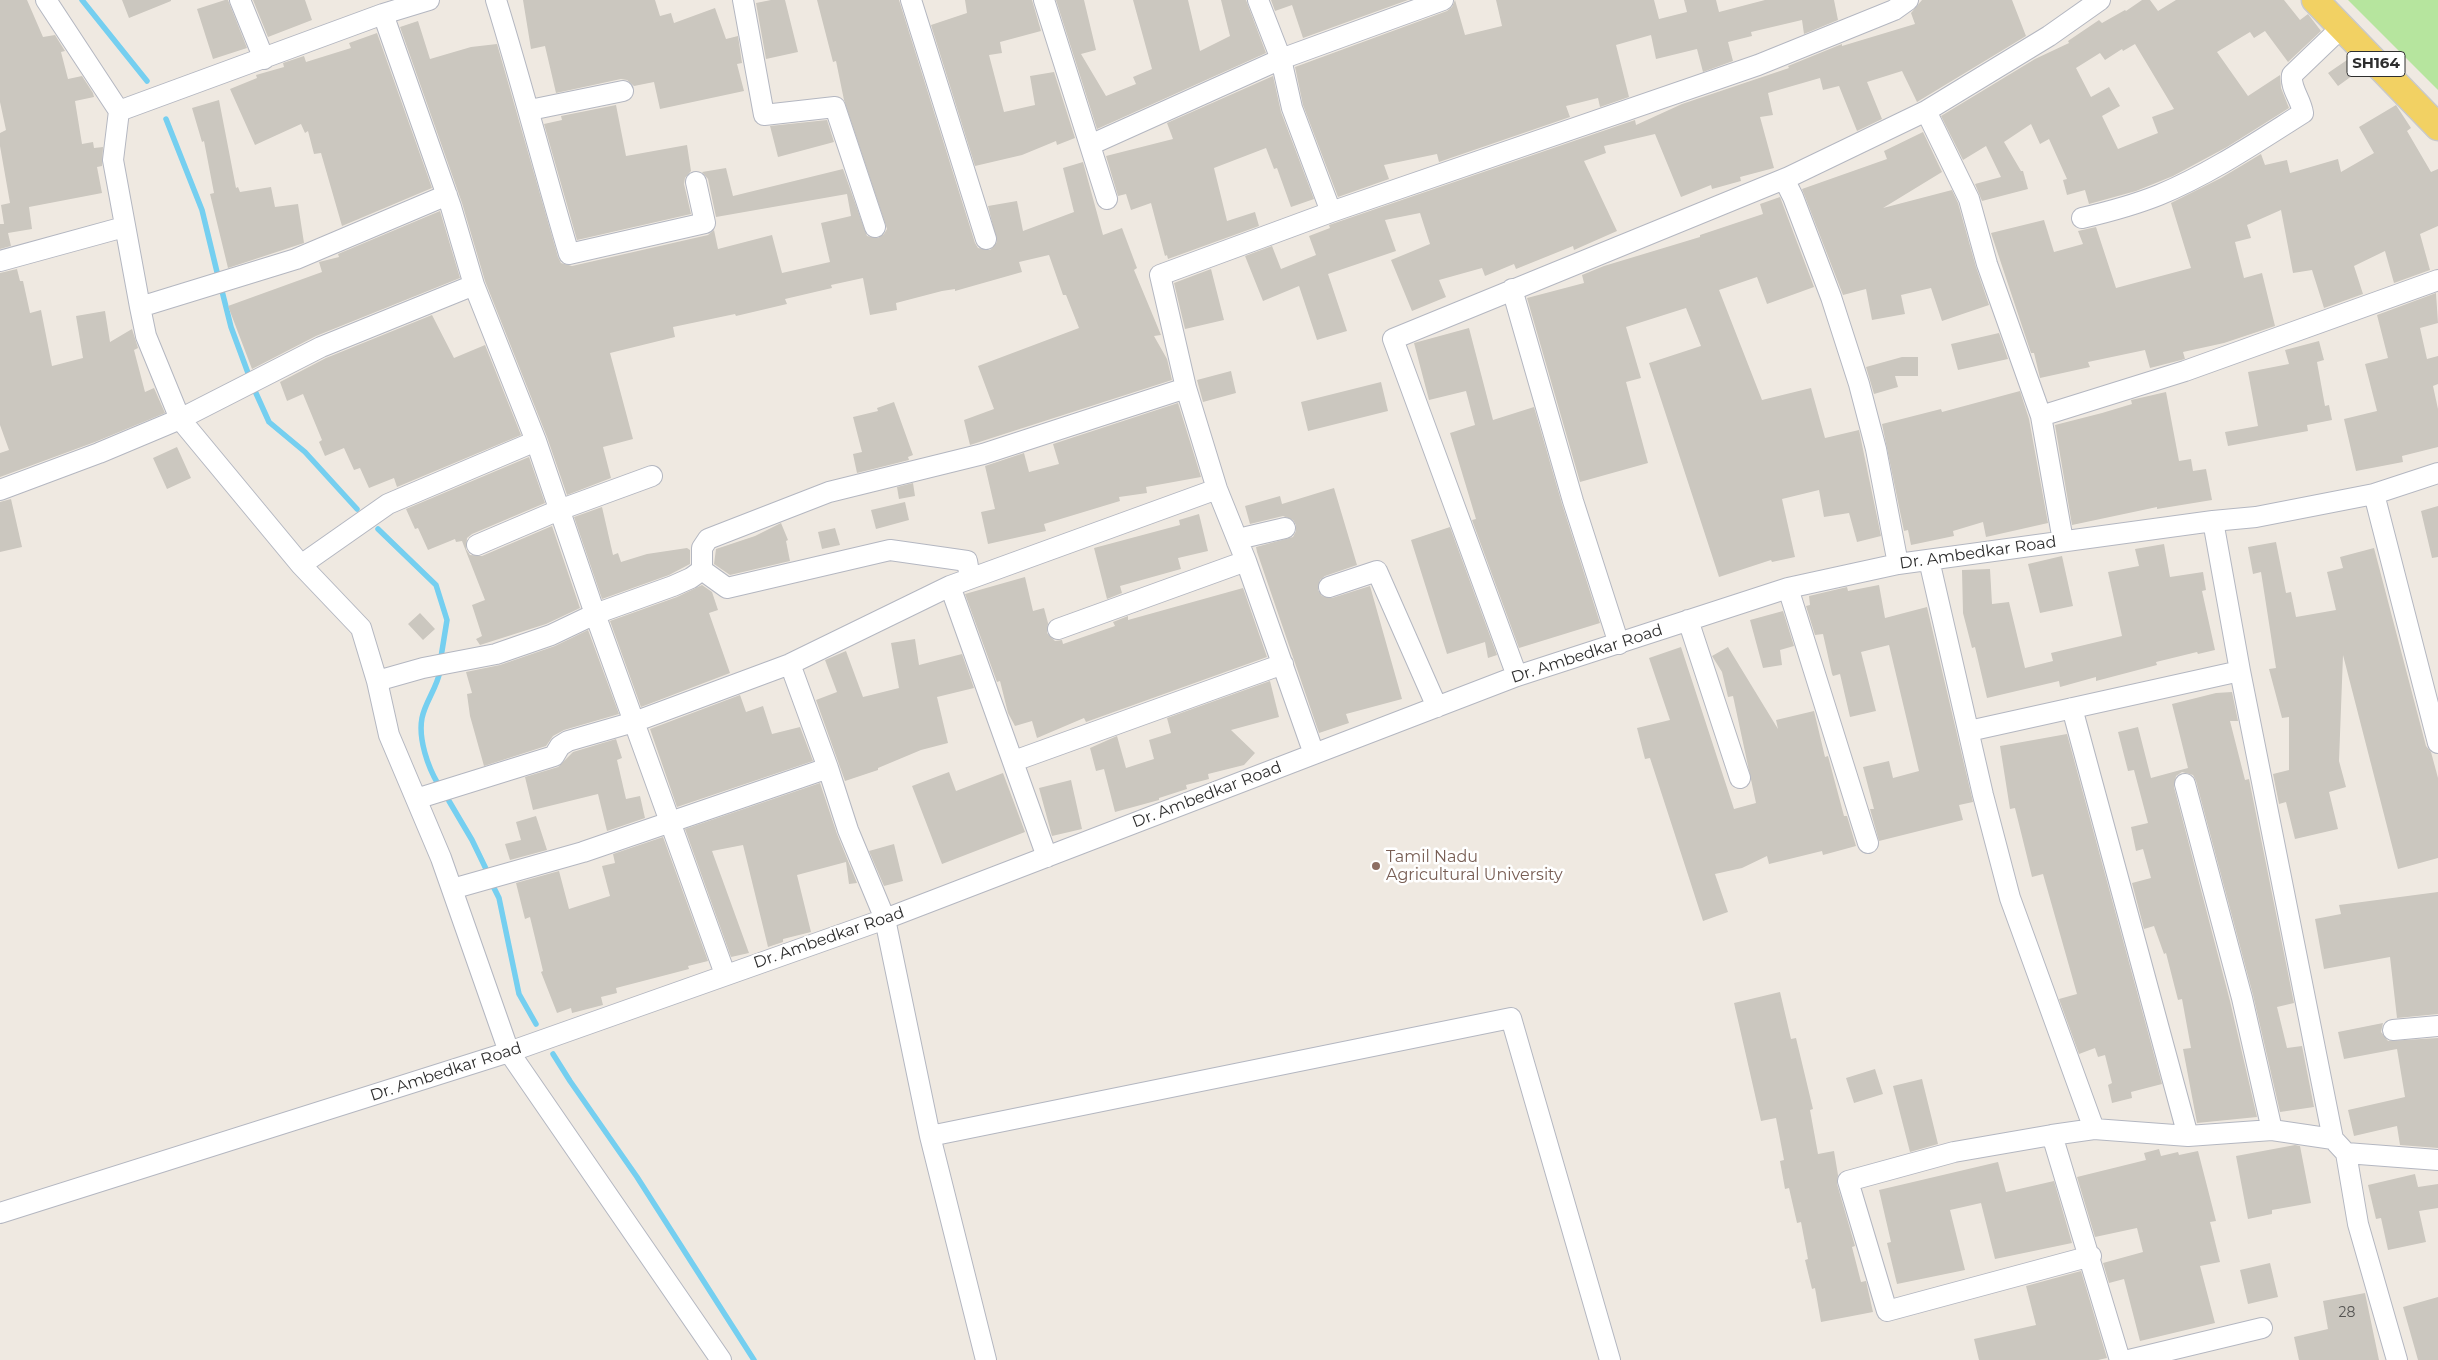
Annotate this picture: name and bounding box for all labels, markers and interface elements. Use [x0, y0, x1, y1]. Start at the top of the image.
road number: SH164 [2347, 52, 2405, 76]
street label: Dr. Ambedkar Road [1898, 532, 2058, 574]
street label: Dr. Ambedkar Road [1509, 620, 1665, 688]
street label: Dr. Ambedkar Road [1130, 758, 1284, 832]
place label: Tamil Nadu Agricultural University [1386, 847, 1563, 885]
marker: Tamil Nadu Agricultural University [1370, 860, 1382, 872]
street label: Dr. Ambedkar Road [751, 903, 907, 973]
street label: Dr. Ambedkar Road [368, 1038, 524, 1106]
house number: 28 [2339, 1305, 2355, 1321]

